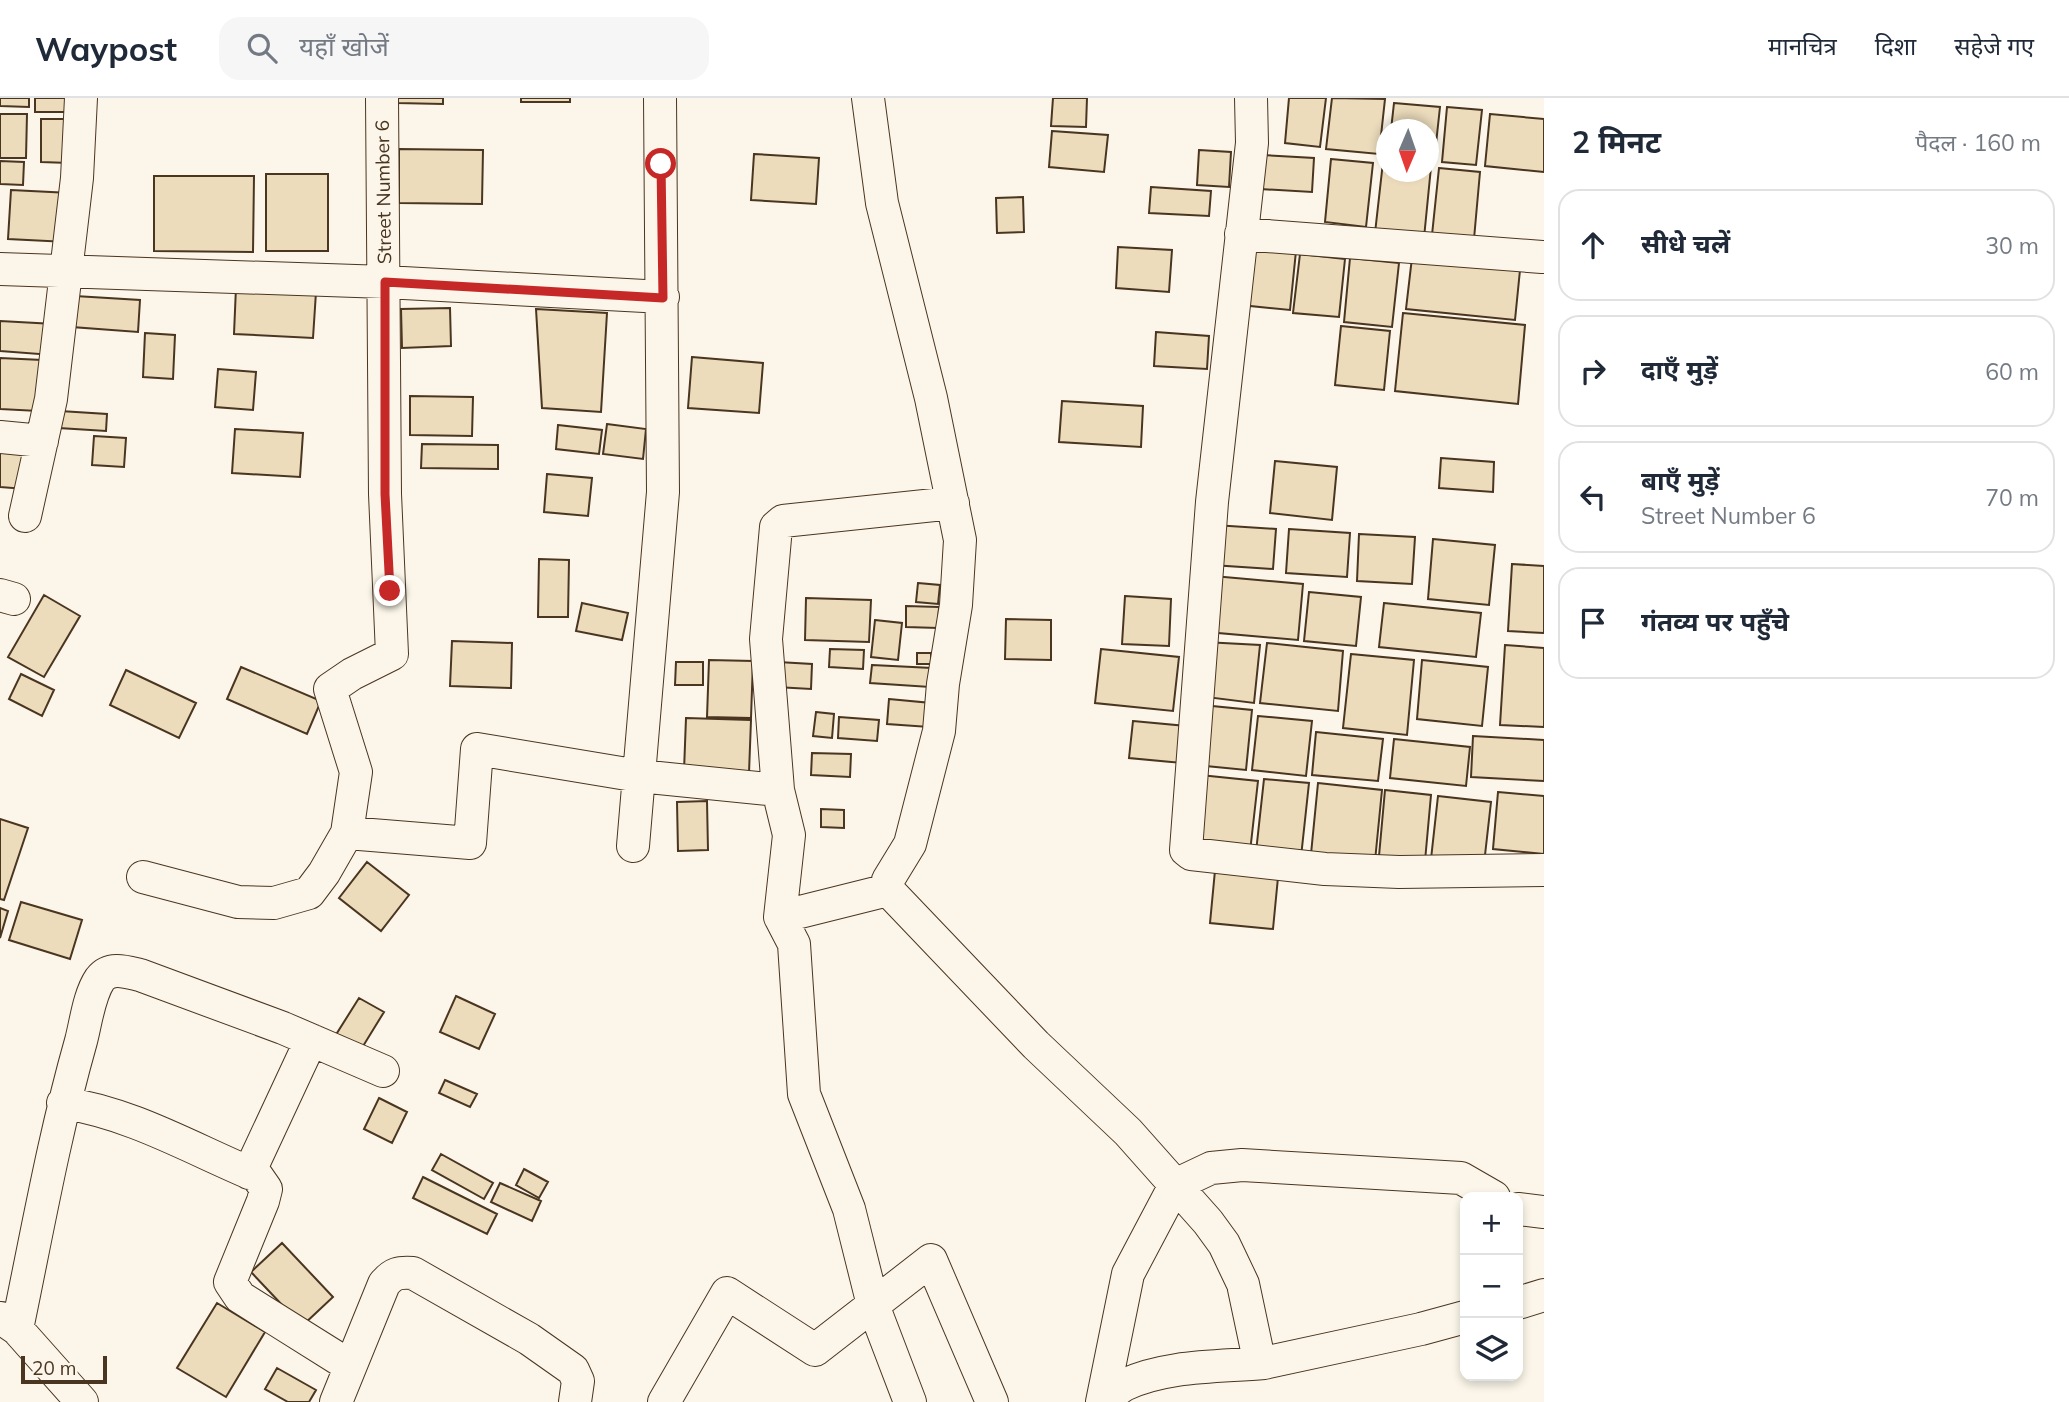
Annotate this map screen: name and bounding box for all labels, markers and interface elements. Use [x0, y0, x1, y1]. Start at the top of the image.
search box [219, 17, 709, 80]
text: Waypost [35, 28, 177, 69]
icon: search [243, 29, 281, 67]
text: यहाँ खोजें [299, 30, 389, 63]
text: मानचित्र [1768, 31, 1837, 61]
text: दिशा [1875, 31, 1916, 61]
text: सहेजे गए [1954, 31, 2034, 61]
north arrow [1376, 119, 1439, 182]
street label: Street Number 6 [370, 120, 396, 264]
text: 2 मिनट [1572, 123, 1661, 161]
text: पैदल · 160 m [1915, 128, 2041, 157]
route start [645, 148, 676, 179]
icon: ahead [1574, 226, 1612, 264]
text: सीधे चलें [1641, 227, 1730, 260]
text: 30 m [1985, 231, 2039, 260]
icon: right [1574, 352, 1612, 390]
text: दाएँ मुड़ें [1641, 353, 1718, 386]
text: 60 m [1985, 357, 2039, 386]
text: बाएँ मुड़ें [1641, 464, 1719, 497]
icon: left [1574, 478, 1612, 516]
text: 70 m [1985, 483, 2039, 512]
text: Street Number 6 [1641, 501, 1816, 530]
route end [374, 575, 405, 606]
icon: arrive [1574, 604, 1612, 642]
text: गंतव्य पर पहुँचे [1641, 605, 1789, 638]
map controls [1460, 1192, 1523, 1381]
button: + [1460, 1192, 1523, 1255]
button: − [1460, 1255, 1523, 1318]
button: layers [1460, 1318, 1523, 1381]
scale bar [21, 1353, 107, 1385]
text: 20 m [32, 1356, 76, 1380]

